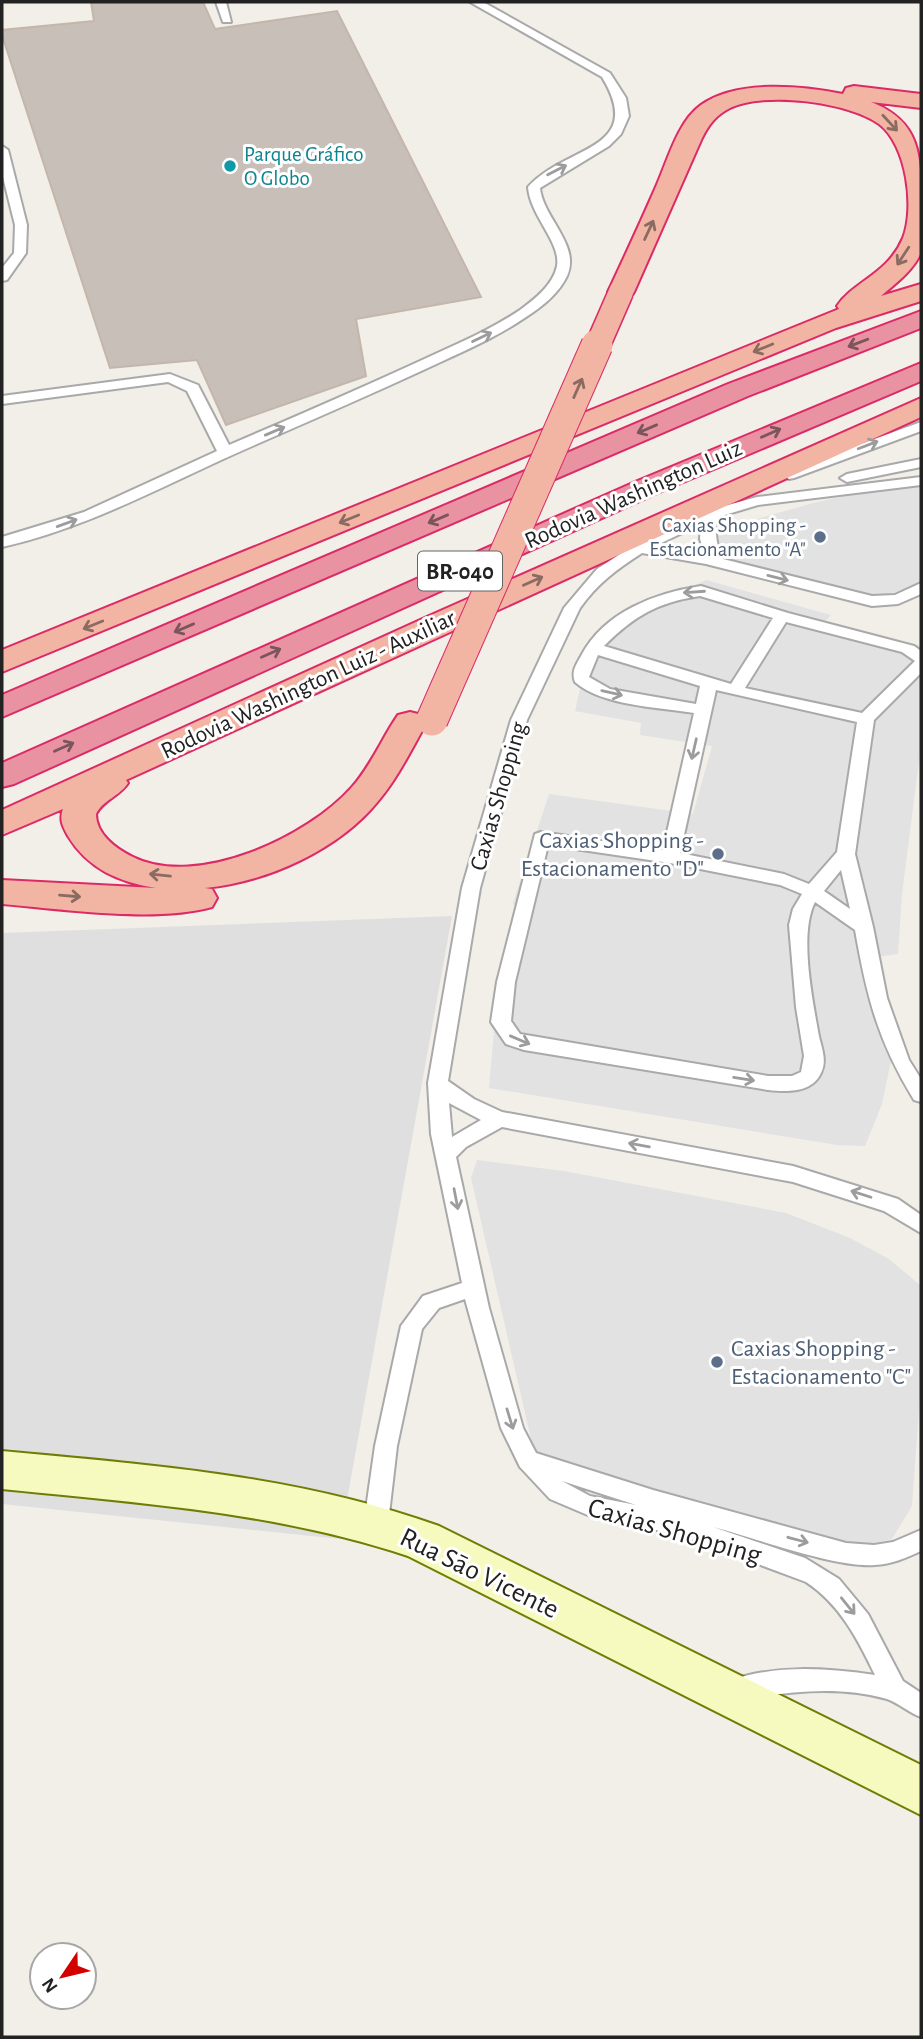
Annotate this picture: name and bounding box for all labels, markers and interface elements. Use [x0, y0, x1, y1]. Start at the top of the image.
one-way arrow [882, 114, 898, 132]
place label: Parque Gráfico O Globo [244, 144, 363, 189]
marker: Parque Gráfico O Globo [222, 158, 238, 174]
one-way arrow [546, 162, 566, 176]
one-way arrow [643, 220, 656, 241]
one-way arrow [896, 246, 910, 266]
one-way arrow [471, 330, 492, 344]
one-way arrow [847, 338, 869, 351]
one-way arrow [753, 343, 774, 356]
one-way arrow [572, 378, 585, 400]
one-way arrow [637, 423, 658, 436]
one-way arrow [264, 424, 285, 437]
one-way arrow [759, 426, 781, 439]
street label: Rodovia Washington Luiz [521, 436, 746, 554]
one-way arrow [857, 438, 879, 451]
one-way arrow [428, 513, 449, 526]
one-way arrow [339, 514, 360, 527]
place label: Caxias Shopping - Estacionamento "A" [649, 515, 806, 560]
one-way arrow [56, 516, 78, 529]
marker: Caxias Shopping - Estacionamento "A" [812, 529, 828, 545]
road number: BR-040 [418, 552, 502, 590]
one-way arrow [766, 572, 789, 585]
one-way arrow [522, 574, 543, 587]
one-way arrow [682, 586, 705, 599]
street label: Rodovia Washington Luiz - Auxiliar [157, 606, 460, 764]
one-way arrow [83, 619, 105, 632]
one-way arrow [173, 622, 195, 635]
one-way arrow [260, 646, 281, 659]
one-way arrow [600, 687, 623, 701]
street label: Caxias Shopping [466, 719, 532, 873]
one-way arrow [687, 738, 700, 760]
one-way arrow [53, 740, 74, 753]
place label: Caxias Shopping - Estacionamento "D" [521, 829, 704, 881]
marker: Caxias Shopping - Estacionamento "D" [710, 846, 726, 862]
one-way arrow [149, 868, 171, 881]
one-way arrow [58, 890, 81, 903]
one-way arrow [509, 1034, 530, 1047]
one-way arrow [732, 1073, 755, 1086]
one-way arrow [628, 1138, 651, 1151]
one-way arrow [449, 1187, 463, 1210]
one-way arrow [850, 1187, 872, 1200]
place label: Caxias Shopping - Estacionamento "C" [731, 1337, 911, 1389]
marker: Caxias Shopping - Estacionamento "C" [709, 1354, 725, 1370]
one-way arrow [505, 1408, 517, 1430]
street label: Caxias Shopping [585, 1494, 765, 1570]
street label: Rua Sāo Vicente [395, 1523, 563, 1624]
one-way arrow [786, 1534, 808, 1547]
one-way arrow [841, 1597, 856, 1615]
north arrow [28, 1941, 98, 2011]
text: N [39, 1974, 62, 1996]

